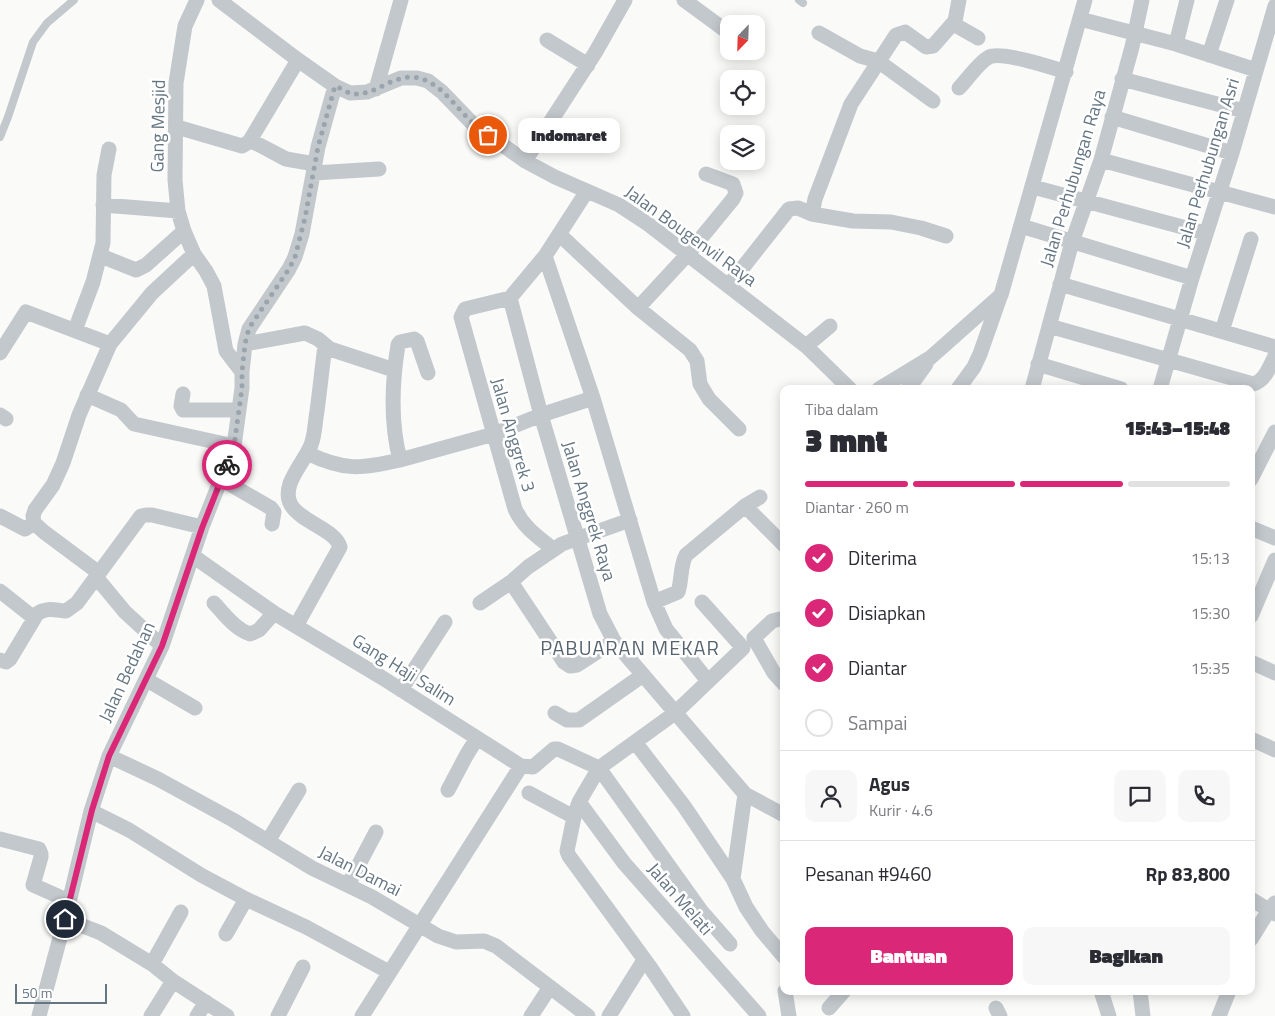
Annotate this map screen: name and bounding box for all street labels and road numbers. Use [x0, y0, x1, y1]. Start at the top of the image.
street label: Jalan Perhubungan Asri [1169, 75, 1246, 251]
street label: Gang Mesjid [143, 79, 172, 173]
street label: Jalan Perhubungan Raya [1033, 86, 1112, 270]
street label: Jalan Bougenvil Raya [620, 178, 763, 293]
street label: Jalan Anggrek 3 [484, 375, 543, 495]
street label: Jalan Anggrek Raya [555, 437, 624, 584]
street label: Jalan Bedahan [91, 617, 162, 726]
street label: Gang Haji Salim [347, 627, 461, 712]
street label: Jalan Damai [314, 838, 406, 903]
street label: Jalan Melati [641, 856, 720, 941]

